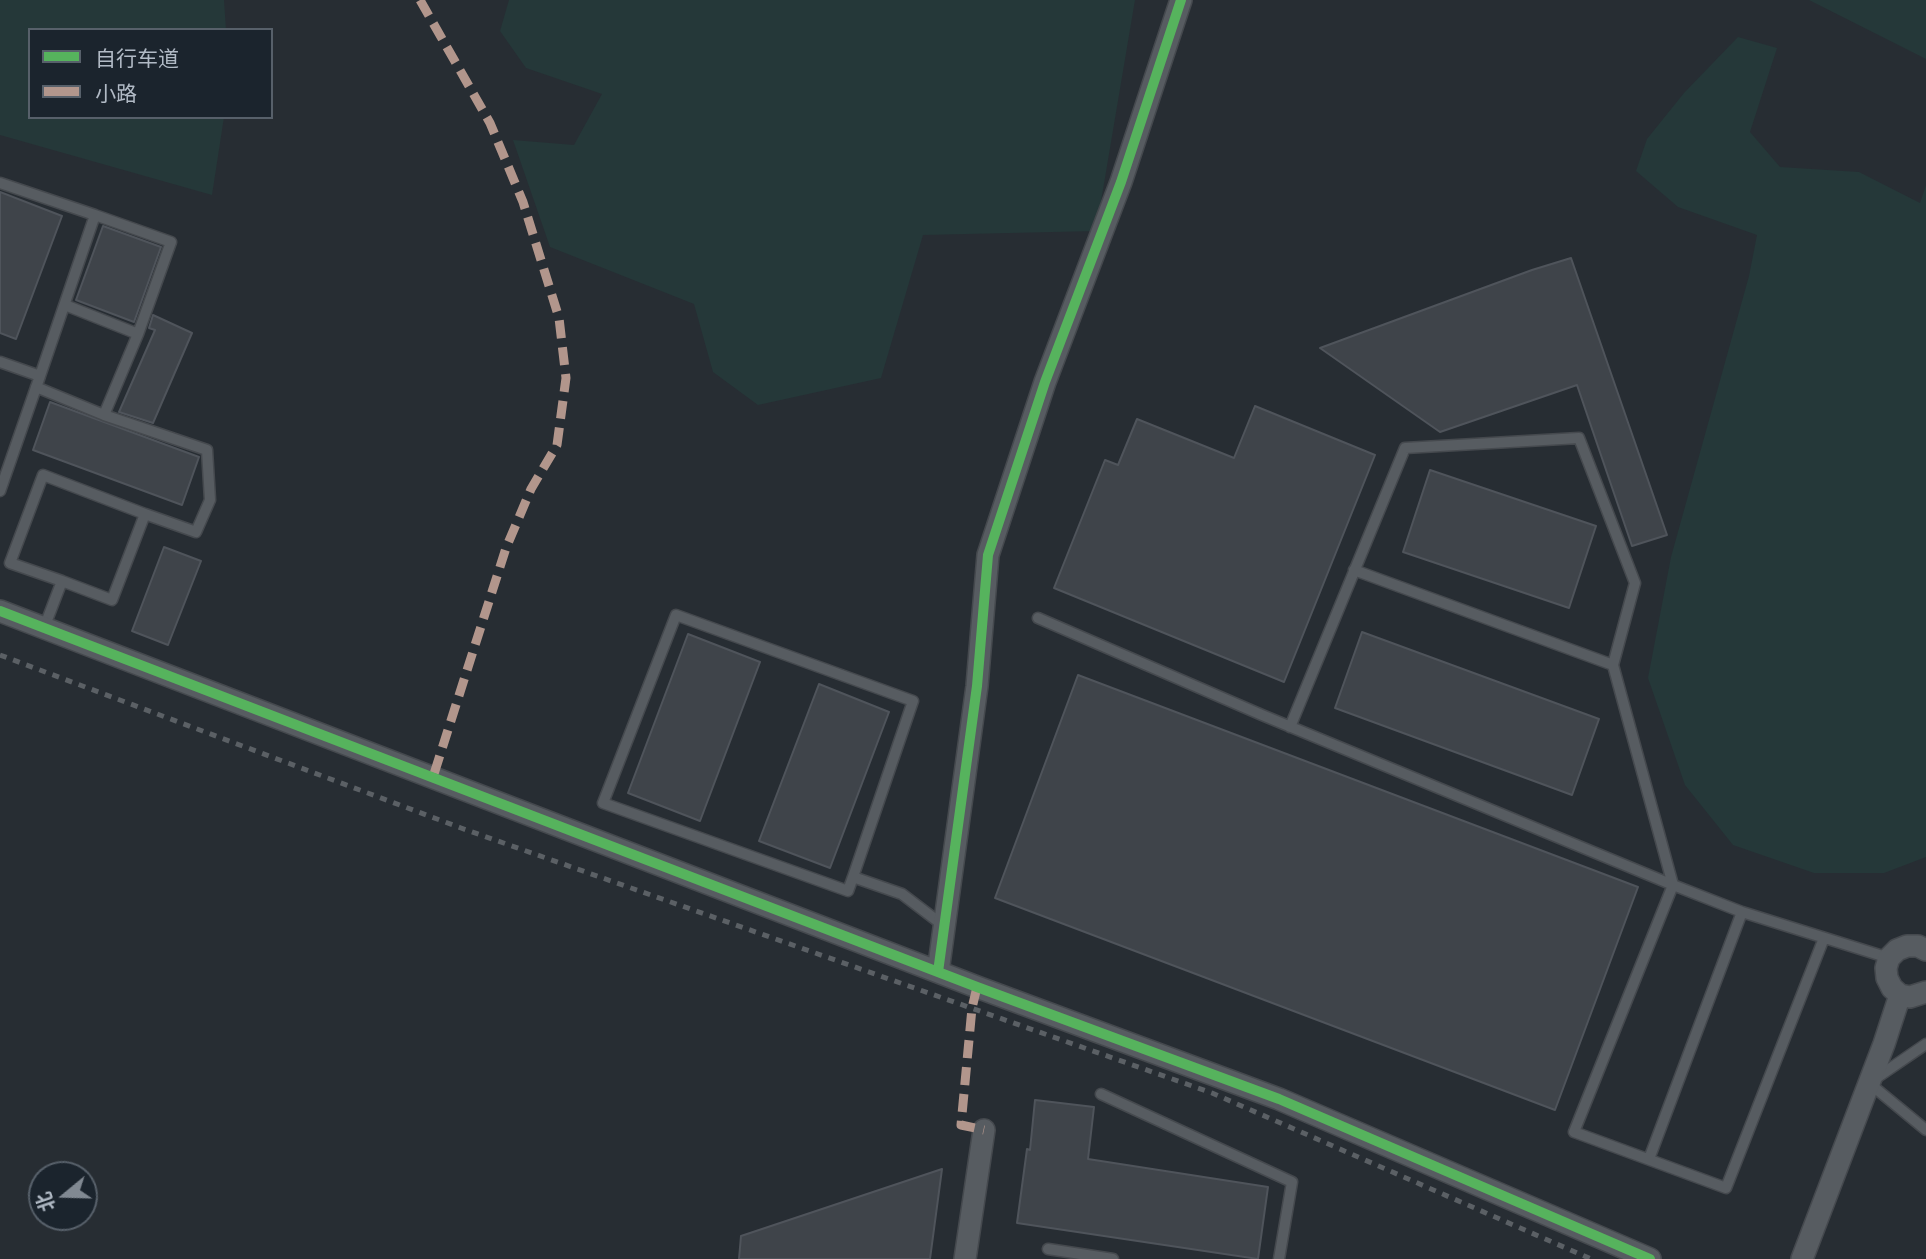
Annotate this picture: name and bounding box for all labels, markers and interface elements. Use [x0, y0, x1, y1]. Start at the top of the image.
legend [28, 28, 273, 119]
text: 自行车道 [95, 44, 179, 72]
text: 小路 [95, 79, 137, 107]
north arrow [28, 1161, 98, 1231]
text: 北 [30, 1189, 60, 1215]

